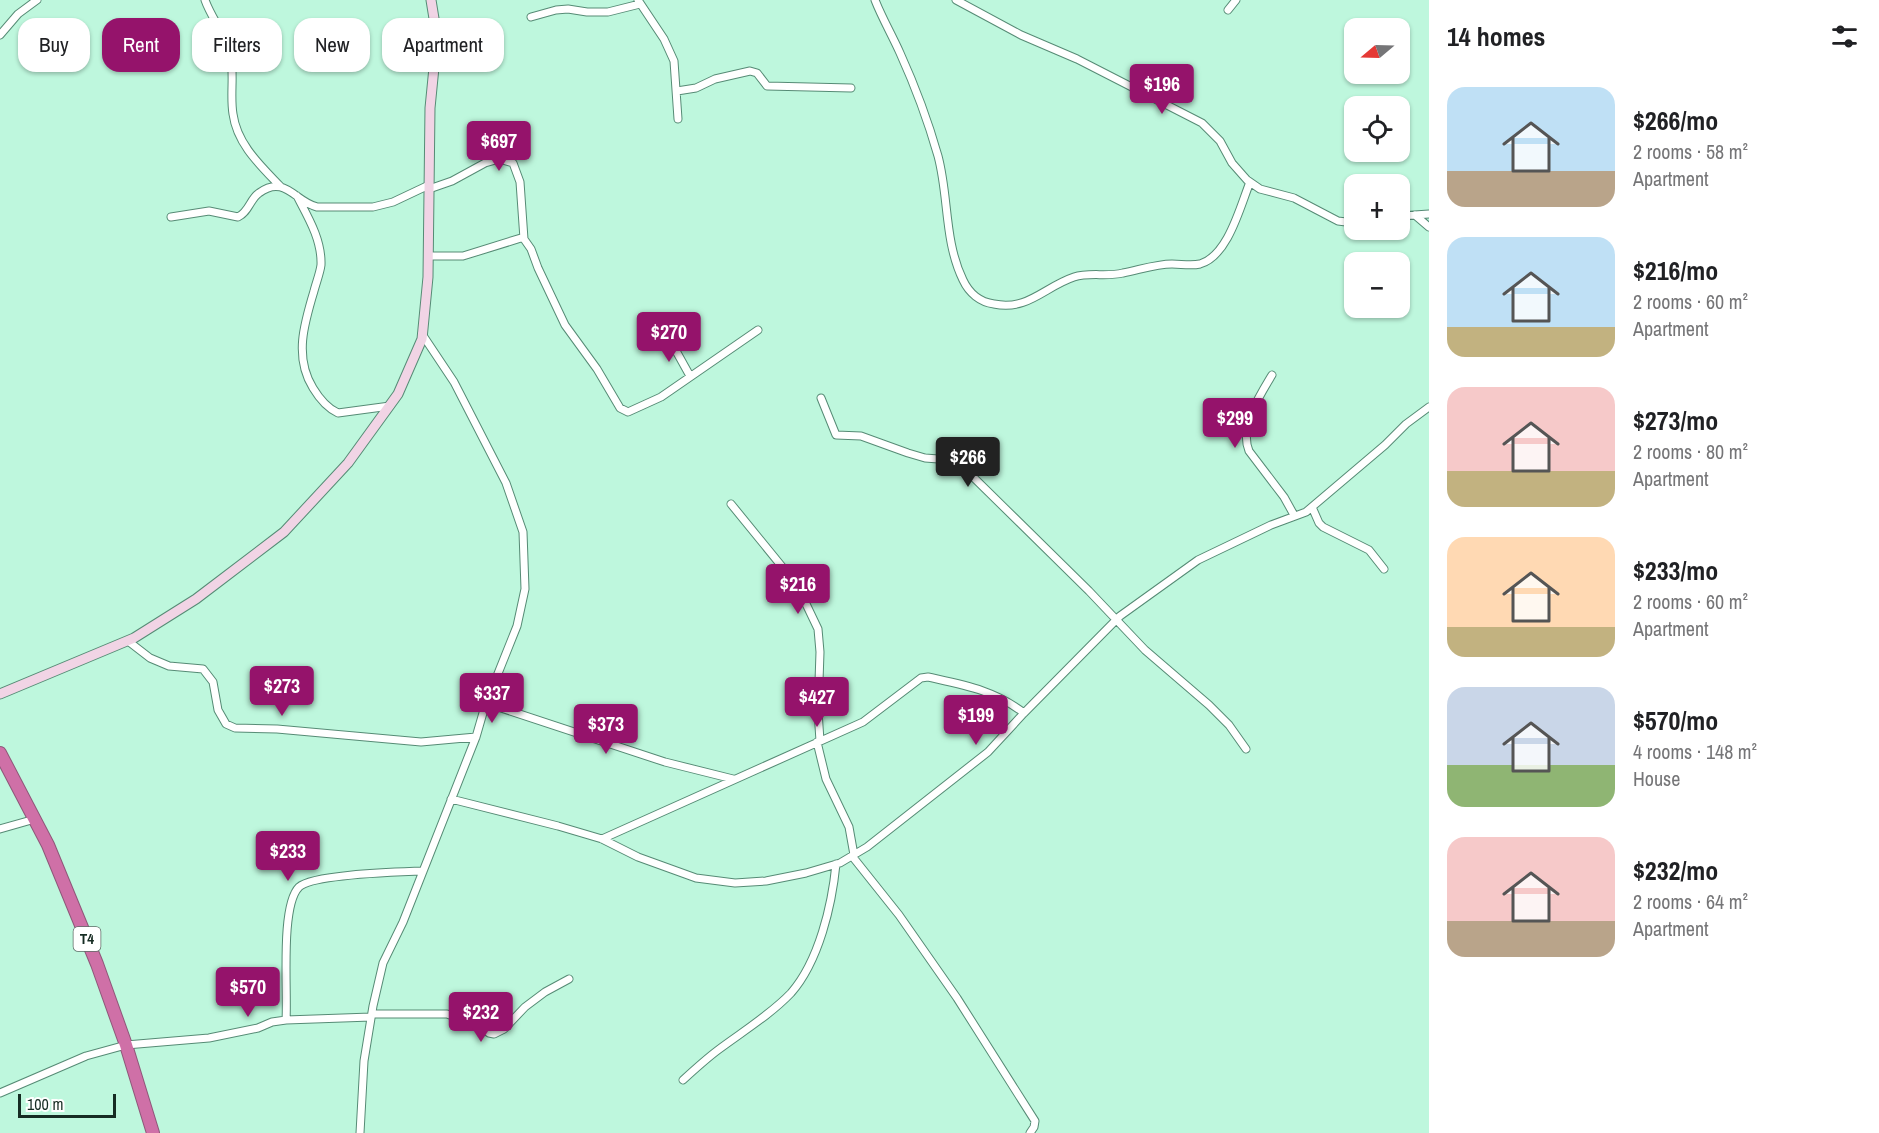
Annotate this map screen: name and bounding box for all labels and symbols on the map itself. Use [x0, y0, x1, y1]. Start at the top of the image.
north arrow [1344, 18, 1410, 84]
pin: $196 [1126, 64, 1198, 115]
pin: $697 [463, 121, 535, 172]
pin: $270 [633, 312, 705, 363]
pin: $299 [1199, 398, 1271, 449]
pin: $266 [932, 437, 1004, 488]
pin: $216 [762, 564, 834, 615]
pin: $273 [246, 666, 318, 717]
pin: $337 [456, 673, 528, 724]
pin: $427 [781, 677, 853, 728]
pin: $199 [940, 695, 1012, 746]
pin: $373 [570, 704, 642, 755]
pin: $233 [252, 831, 324, 882]
road number: T4 [74, 927, 100, 951]
pin: $570 [212, 967, 284, 1018]
pin: $232 [445, 992, 517, 1043]
scale bar [18, 1091, 116, 1118]

